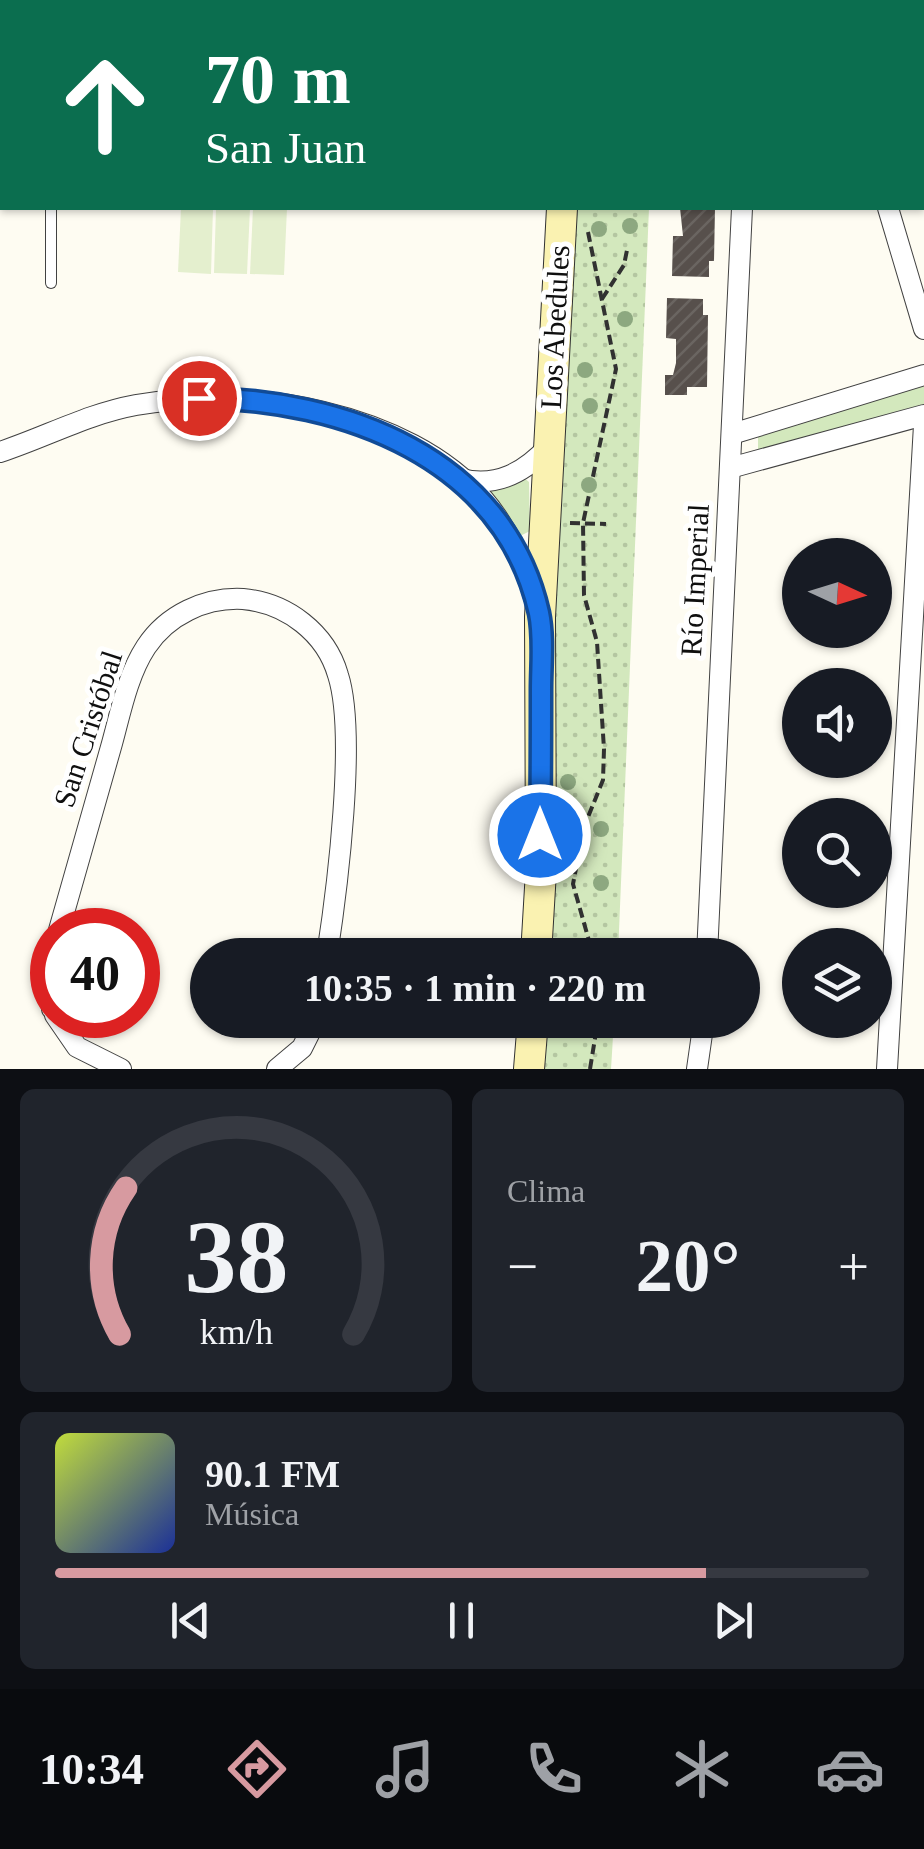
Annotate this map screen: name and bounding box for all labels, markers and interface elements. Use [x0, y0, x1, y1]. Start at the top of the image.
icon: ahead [40, 40, 170, 170]
text: 70 m [205, 41, 351, 118]
text: San Juan [205, 123, 366, 173]
street label: Los Abedules [534, 244, 575, 410]
pin [157, 356, 242, 441]
icon: arrive [172, 371, 227, 426]
street label: Río Imperial [674, 503, 715, 657]
north arrow [782, 538, 892, 648]
map controls [782, 538, 892, 1038]
street label: San Cristóbal [47, 646, 128, 811]
button: sound [782, 668, 892, 778]
position arrow [488, 783, 592, 887]
button: search [782, 798, 892, 908]
speed limit sign: 40 [30, 908, 160, 1038]
button: layers [782, 928, 892, 1038]
text: 10:35 · 1 min · 220 m [304, 967, 646, 1009]
text: Clima [507, 1173, 585, 1209]
text: 38 [184, 1199, 288, 1314]
text: 20° [636, 1224, 741, 1307]
text: − [507, 1236, 538, 1297]
text: + [838, 1236, 869, 1297]
text: km/h [199, 1312, 273, 1352]
text: 90.1 FM [205, 1453, 340, 1495]
text: Música [205, 1496, 299, 1532]
icon: previous [163, 1593, 218, 1648]
icon: pause [434, 1593, 489, 1648]
icon: next [706, 1593, 761, 1648]
icon: directions [222, 1734, 292, 1804]
icon: music [370, 1734, 440, 1804]
icon: phone [519, 1734, 589, 1804]
icon: climate [667, 1734, 737, 1804]
icon: car [815, 1734, 885, 1804]
text: 10:34 [39, 1744, 144, 1794]

